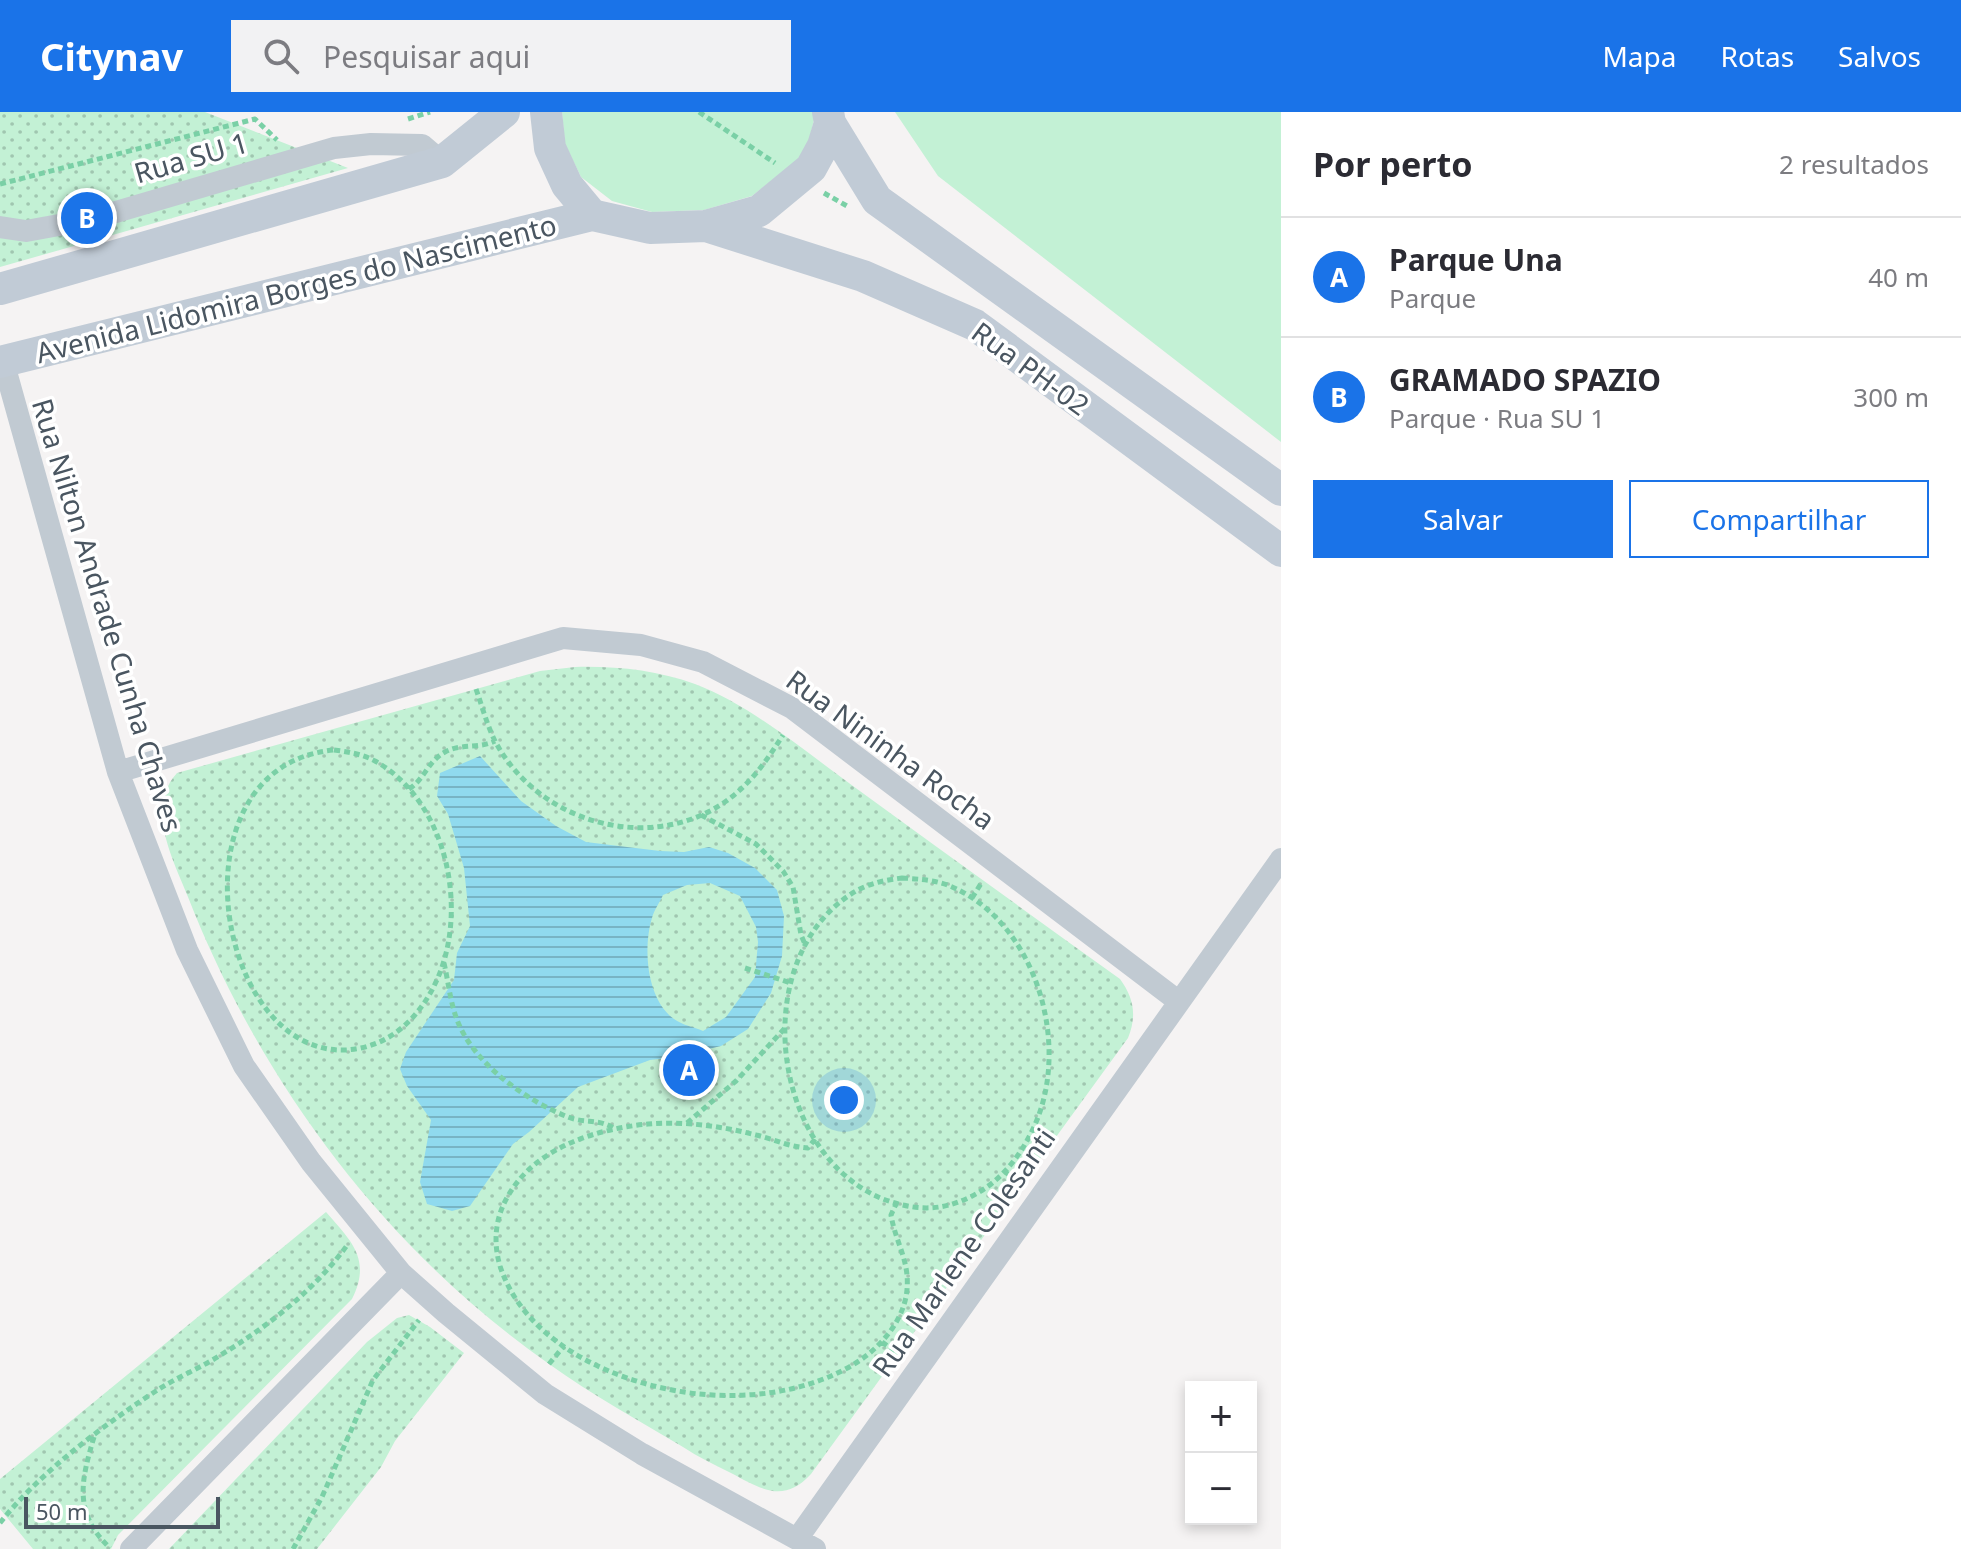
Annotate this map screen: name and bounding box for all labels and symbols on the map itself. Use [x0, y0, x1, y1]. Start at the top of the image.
street label: Rua SU 1 [130, 123, 252, 191]
pin: B [61, 188, 113, 248]
street label: Avenida Lidomira Borges do Nascimento [32, 207, 560, 369]
street label: Rua PH-02 [965, 313, 1097, 423]
street label: Rua Nilton Andrade Cunha Chaves [24, 394, 192, 836]
street label: Rua Nininha Rocha [779, 660, 1003, 838]
pin: A [663, 1040, 715, 1100]
your location [824, 1080, 864, 1120]
street label: Rua Marlene Colesanti [863, 1120, 1063, 1384]
scale bar [24, 1493, 220, 1529]

